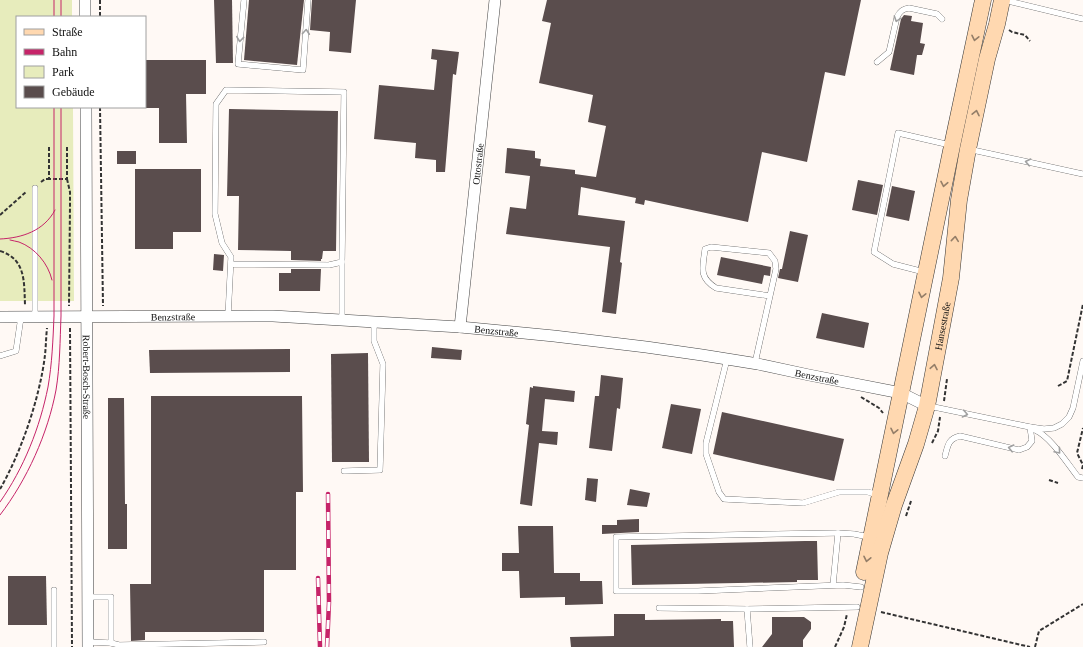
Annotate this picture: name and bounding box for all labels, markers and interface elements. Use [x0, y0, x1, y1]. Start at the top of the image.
one-way arrow [893, 15, 902, 22]
legend [16, 16, 146, 108]
text: Straße [52, 25, 83, 39]
one-way arrow [301, 29, 310, 35]
one-way arrow [972, 35, 980, 41]
one-way arrow [236, 36, 245, 42]
text: Bahn [52, 45, 77, 59]
text: Park [52, 65, 74, 79]
text: Gebäude [52, 85, 95, 99]
one-way arrow [972, 110, 980, 116]
street label: Ottostraße [470, 142, 485, 185]
one-way arrow [1025, 159, 1031, 167]
one-way arrow [941, 181, 949, 187]
one-way arrow [950, 236, 959, 242]
one-way arrow [918, 292, 927, 298]
street label: Hansestraße [932, 300, 952, 351]
street label: Benzstraße [151, 311, 196, 322]
street label: Benzstraße [474, 323, 520, 338]
street label: Robert-Bosch-Straße [81, 335, 93, 420]
one-way arrow [929, 364, 938, 370]
street label: Benzstraße [794, 367, 840, 386]
one-way arrow [961, 409, 968, 417]
one-way arrow [890, 428, 898, 435]
one-way arrow [1008, 445, 1014, 453]
one-way arrow [1054, 447, 1061, 454]
one-way arrow [864, 555, 872, 562]

